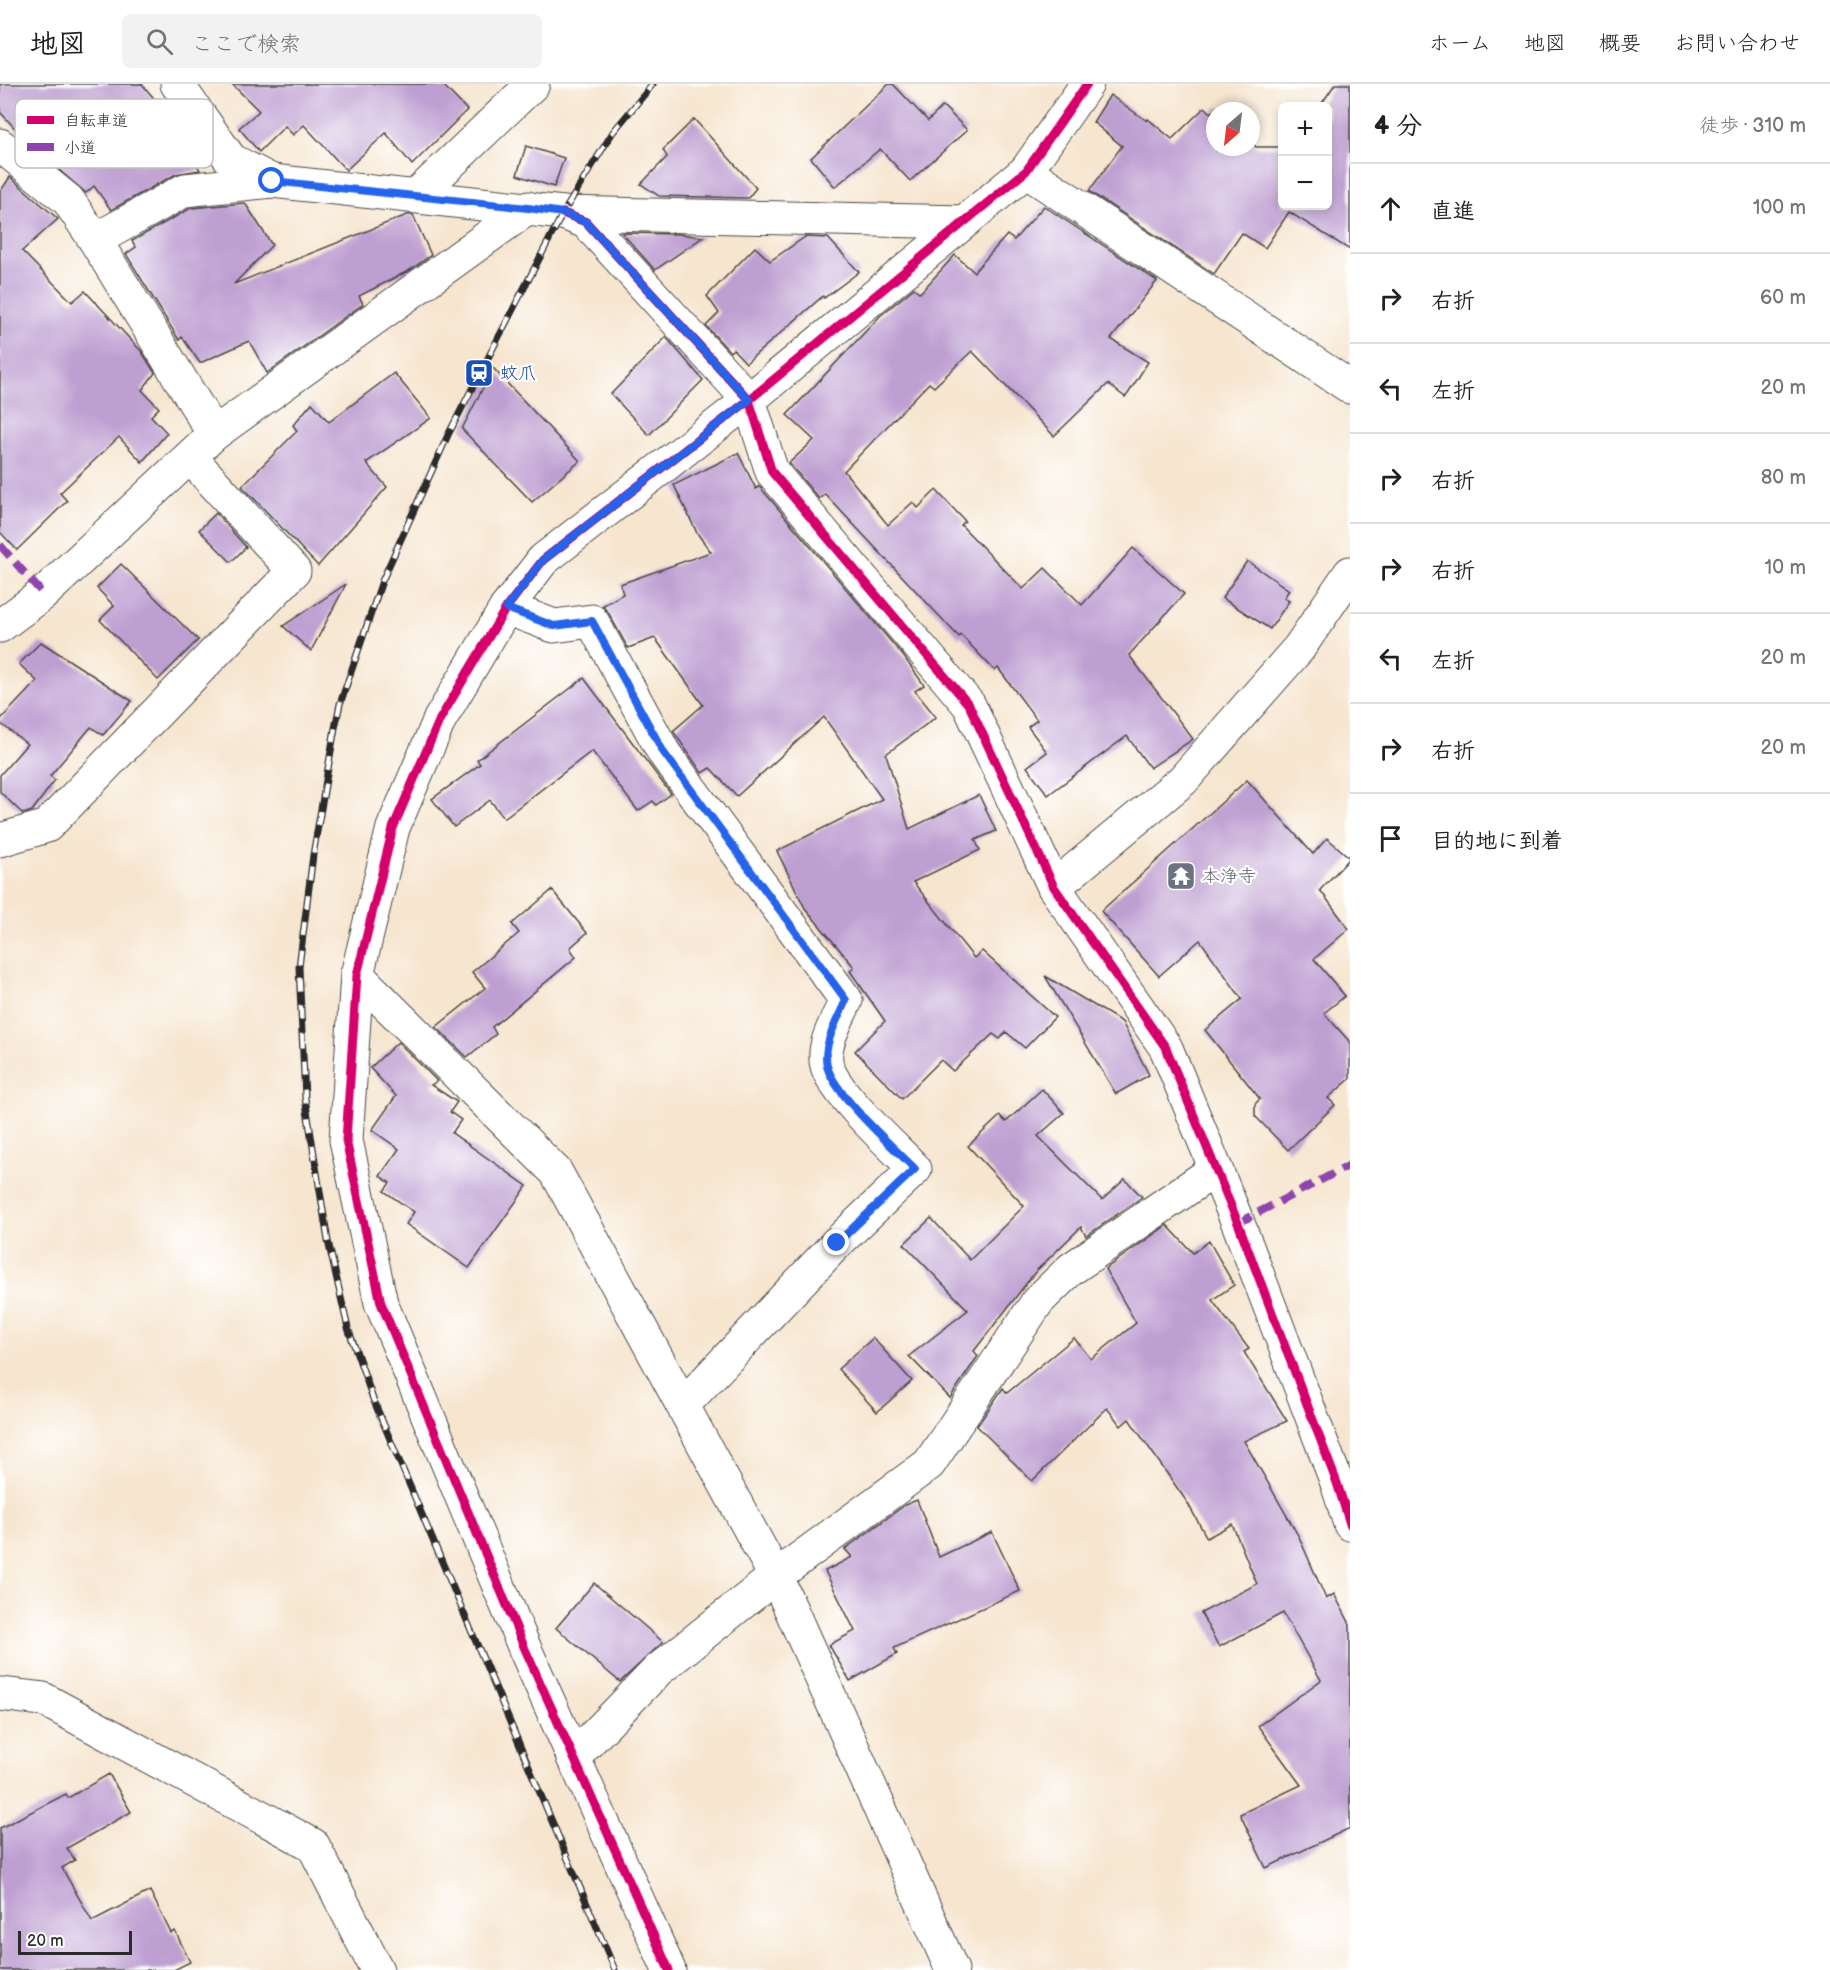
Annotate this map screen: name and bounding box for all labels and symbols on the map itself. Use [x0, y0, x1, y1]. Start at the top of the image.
legend [15, 99, 213, 168]
north arrow [1206, 102, 1260, 156]
text: 自転車道 [64, 112, 128, 131]
text: 小道 [64, 139, 96, 158]
route start [258, 167, 284, 193]
station icon: 蚊爪 [463, 357, 495, 389]
place label: 蚊爪 [500, 363, 536, 384]
temple icon: 本浄寺 [1165, 860, 1197, 892]
place label: 本浄寺 [1202, 866, 1256, 887]
route end [823, 1229, 849, 1255]
scale bar [18, 1928, 132, 1956]

